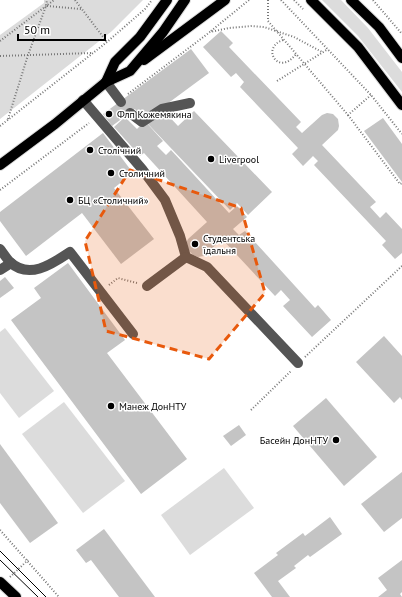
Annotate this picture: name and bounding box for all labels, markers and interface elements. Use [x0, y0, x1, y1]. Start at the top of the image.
scale bar [18, 16, 105, 42]
text: 50 m [24, 22, 50, 37]
place label: Флп Кожемякина [117, 108, 192, 121]
marker: Флп Кожемякина [104, 109, 114, 119]
place label: Столічний [98, 144, 141, 157]
marker: Столічний [85, 145, 95, 155]
place label: Liverpool [219, 153, 259, 166]
marker: Liverpool [206, 154, 216, 164]
place label: Столичний [119, 167, 165, 180]
marker: Столичний [106, 168, 116, 178]
place label: БЦ «Столичний» [78, 194, 149, 207]
marker: БЦ «Столичний» [65, 195, 75, 205]
place label: Студентська їдальня [203, 232, 255, 257]
marker: Студентська їдальня [190, 239, 200, 249]
place label: Манеж ДонНТУ [119, 400, 187, 413]
marker: Манеж ДонНТУ [106, 401, 116, 411]
place label: Басейн ДонНТУ [260, 434, 328, 447]
marker: Басейн ДонНТУ [331, 435, 341, 445]

